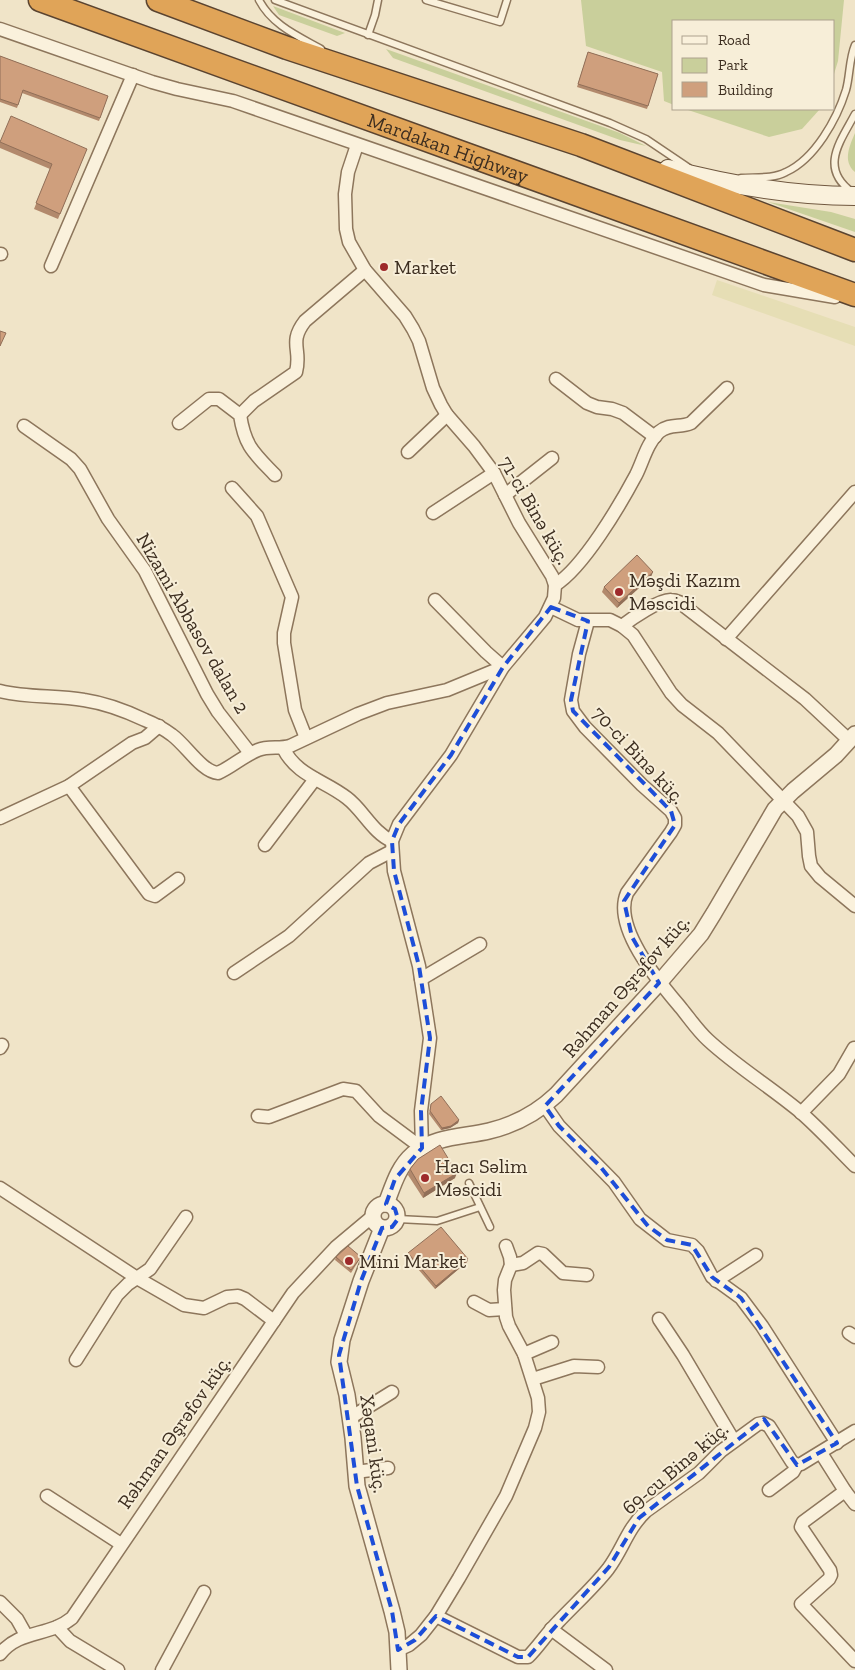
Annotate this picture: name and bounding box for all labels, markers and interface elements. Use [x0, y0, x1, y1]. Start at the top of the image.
legend [672, 20, 835, 110]
text: Road [718, 31, 751, 49]
text: Park [718, 56, 748, 74]
text: Building [718, 81, 773, 99]
street label: Mardakan Highway [364, 108, 533, 188]
place label: Market [394, 255, 457, 279]
marker: Market [378, 261, 390, 273]
street label: 71-ci Binə küç. [494, 451, 576, 569]
street label: Nizami Abbasov dalan 2 [131, 528, 255, 718]
place label: Məşdi Kazım Məscidi [629, 568, 741, 615]
marker: Məşdi Kazım Məscidi [613, 586, 625, 598]
street label: 70-ci Binə küç. [587, 701, 691, 809]
street label: Rəhman Əşrəfov küç. [557, 910, 695, 1062]
place label: Hacı Səlim Məscidi [435, 1154, 528, 1201]
marker: Hacı Səlim Məscidi [419, 1172, 431, 1184]
place label: Mini Market [359, 1249, 467, 1273]
marker: Mini Market [343, 1255, 355, 1267]
street label: Rəhman Əşrəfov küç. [112, 1351, 236, 1513]
street label: Xəqani küç. [355, 1393, 393, 1495]
street label: 69-cu Binə küç. [617, 1417, 733, 1519]

